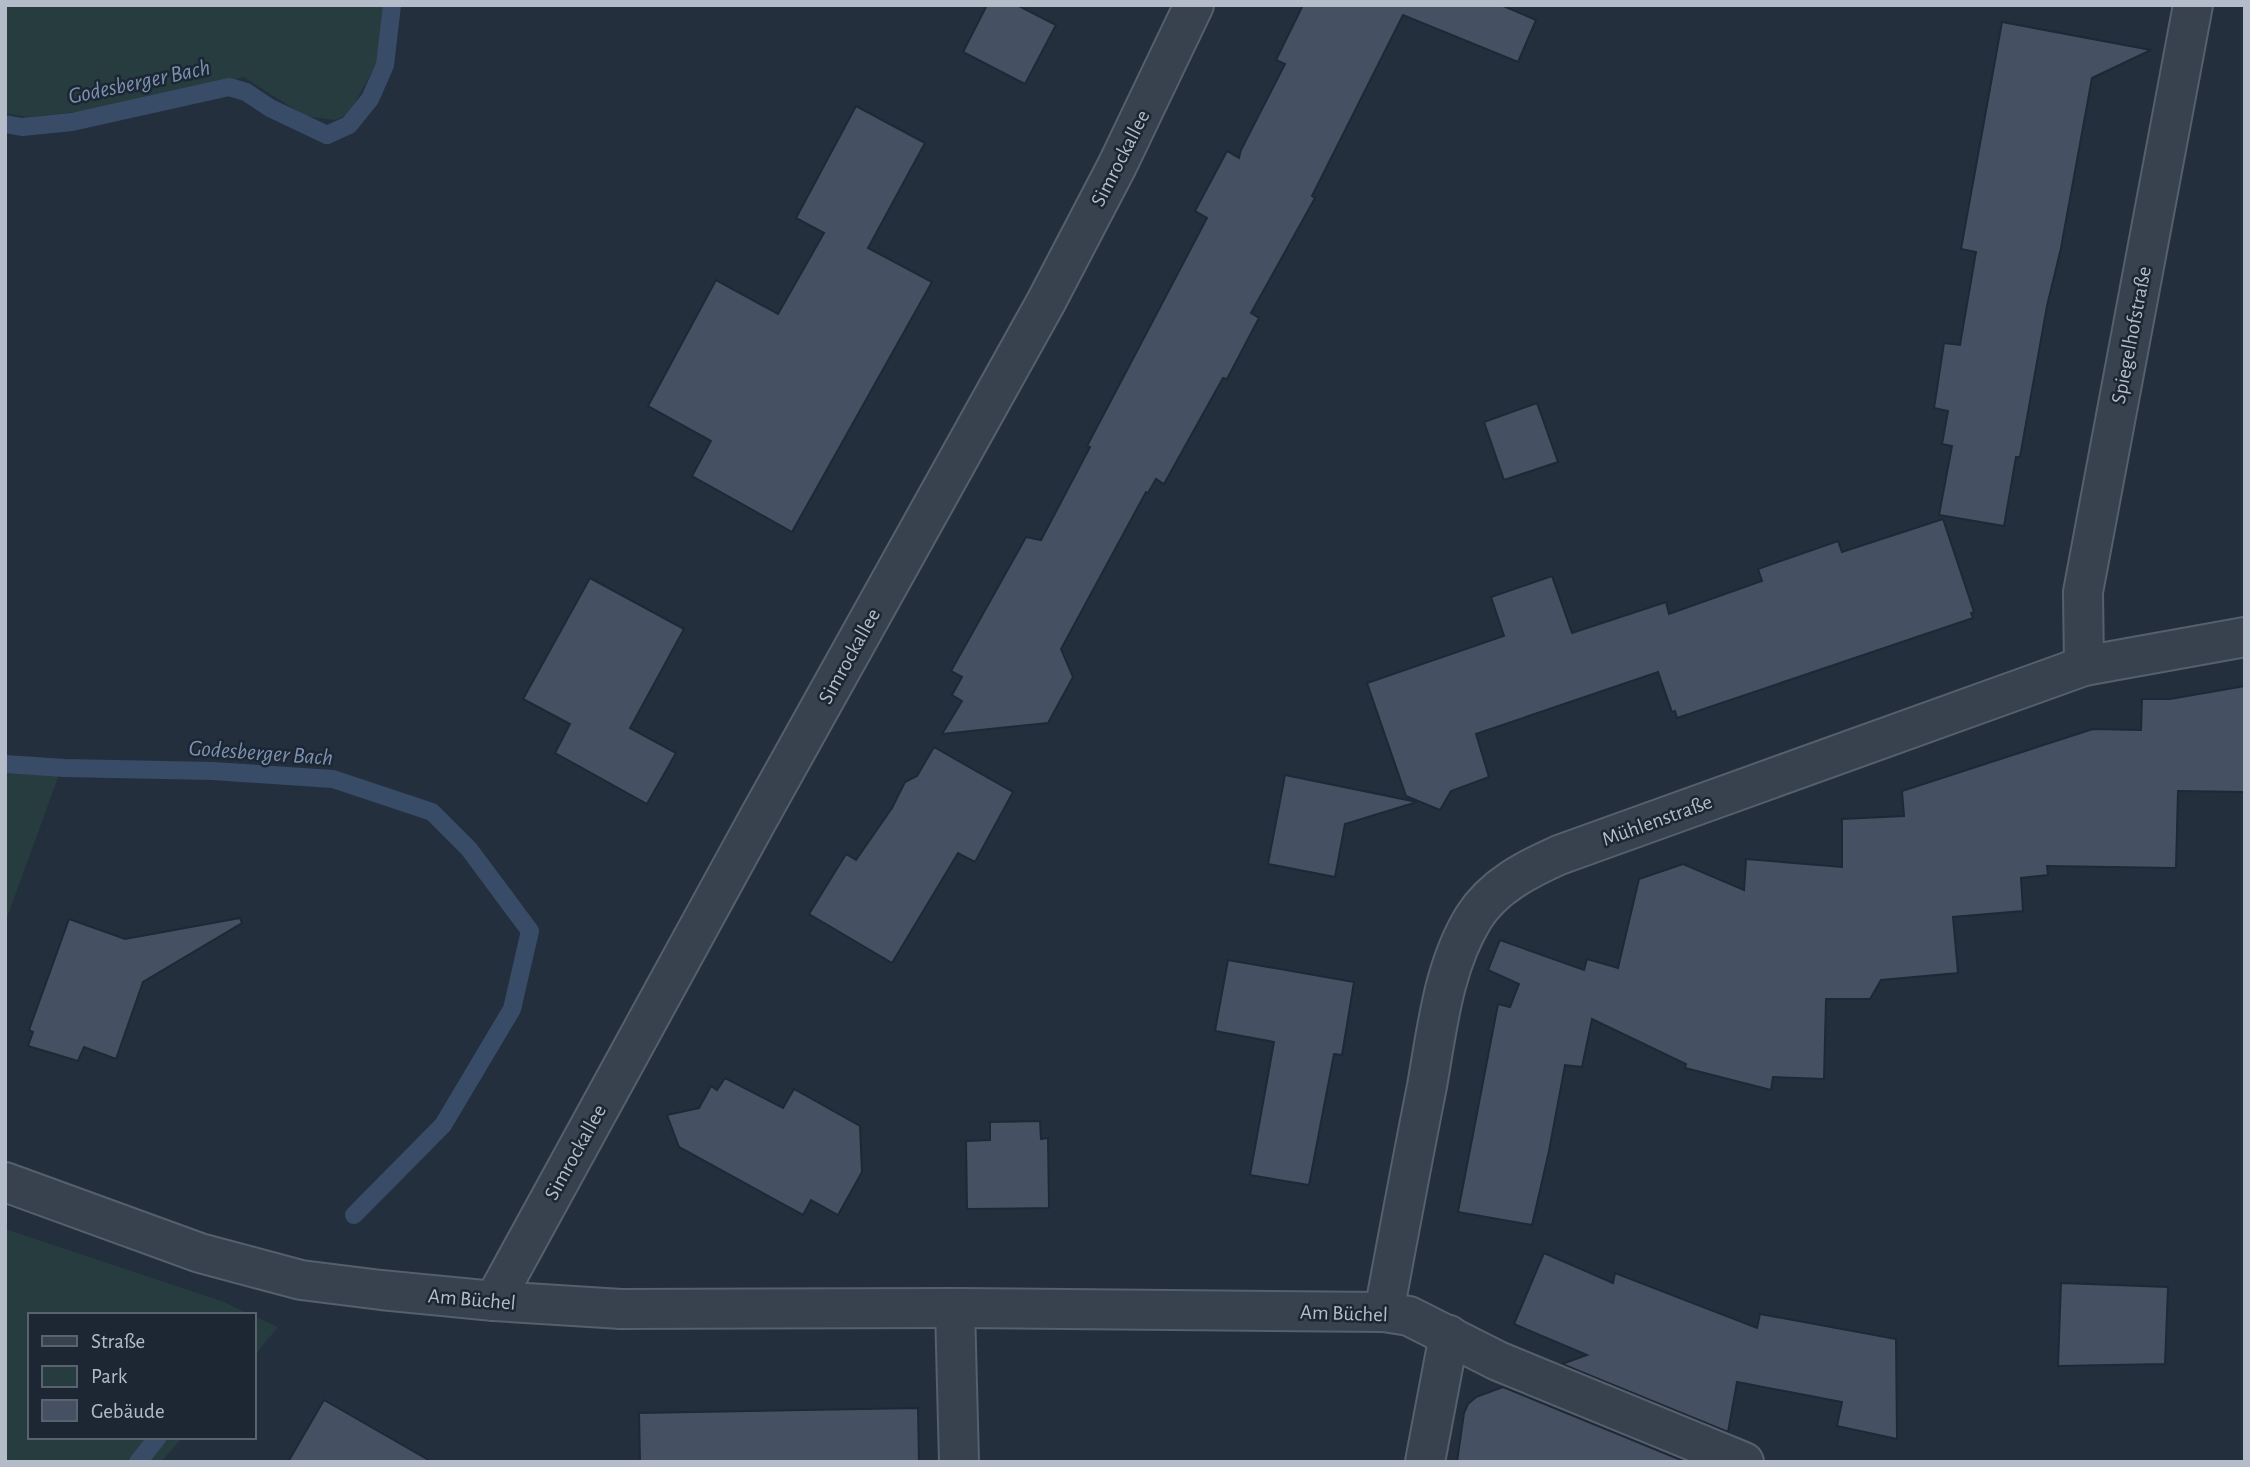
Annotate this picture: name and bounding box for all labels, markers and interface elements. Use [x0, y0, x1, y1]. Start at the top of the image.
water label: Godesberger Bach [66, 56, 212, 109]
street label: Simrockallee [1087, 107, 1154, 210]
street label: Spiegelhofstraße [2108, 265, 2155, 406]
street label: Simrockallee [815, 605, 884, 707]
water label: Godesberger Bach [188, 737, 334, 770]
street label: Mühlenstraße [1599, 791, 1715, 850]
street label: Simrockallee [541, 1101, 610, 1203]
street label: Am Büchel [427, 1285, 517, 1314]
street label: Am Büchel [1300, 1301, 1388, 1326]
legend [28, 1313, 256, 1439]
text: Straße [91, 1331, 145, 1352]
text: Park [91, 1366, 128, 1387]
text: Gebäude [91, 1401, 165, 1422]

